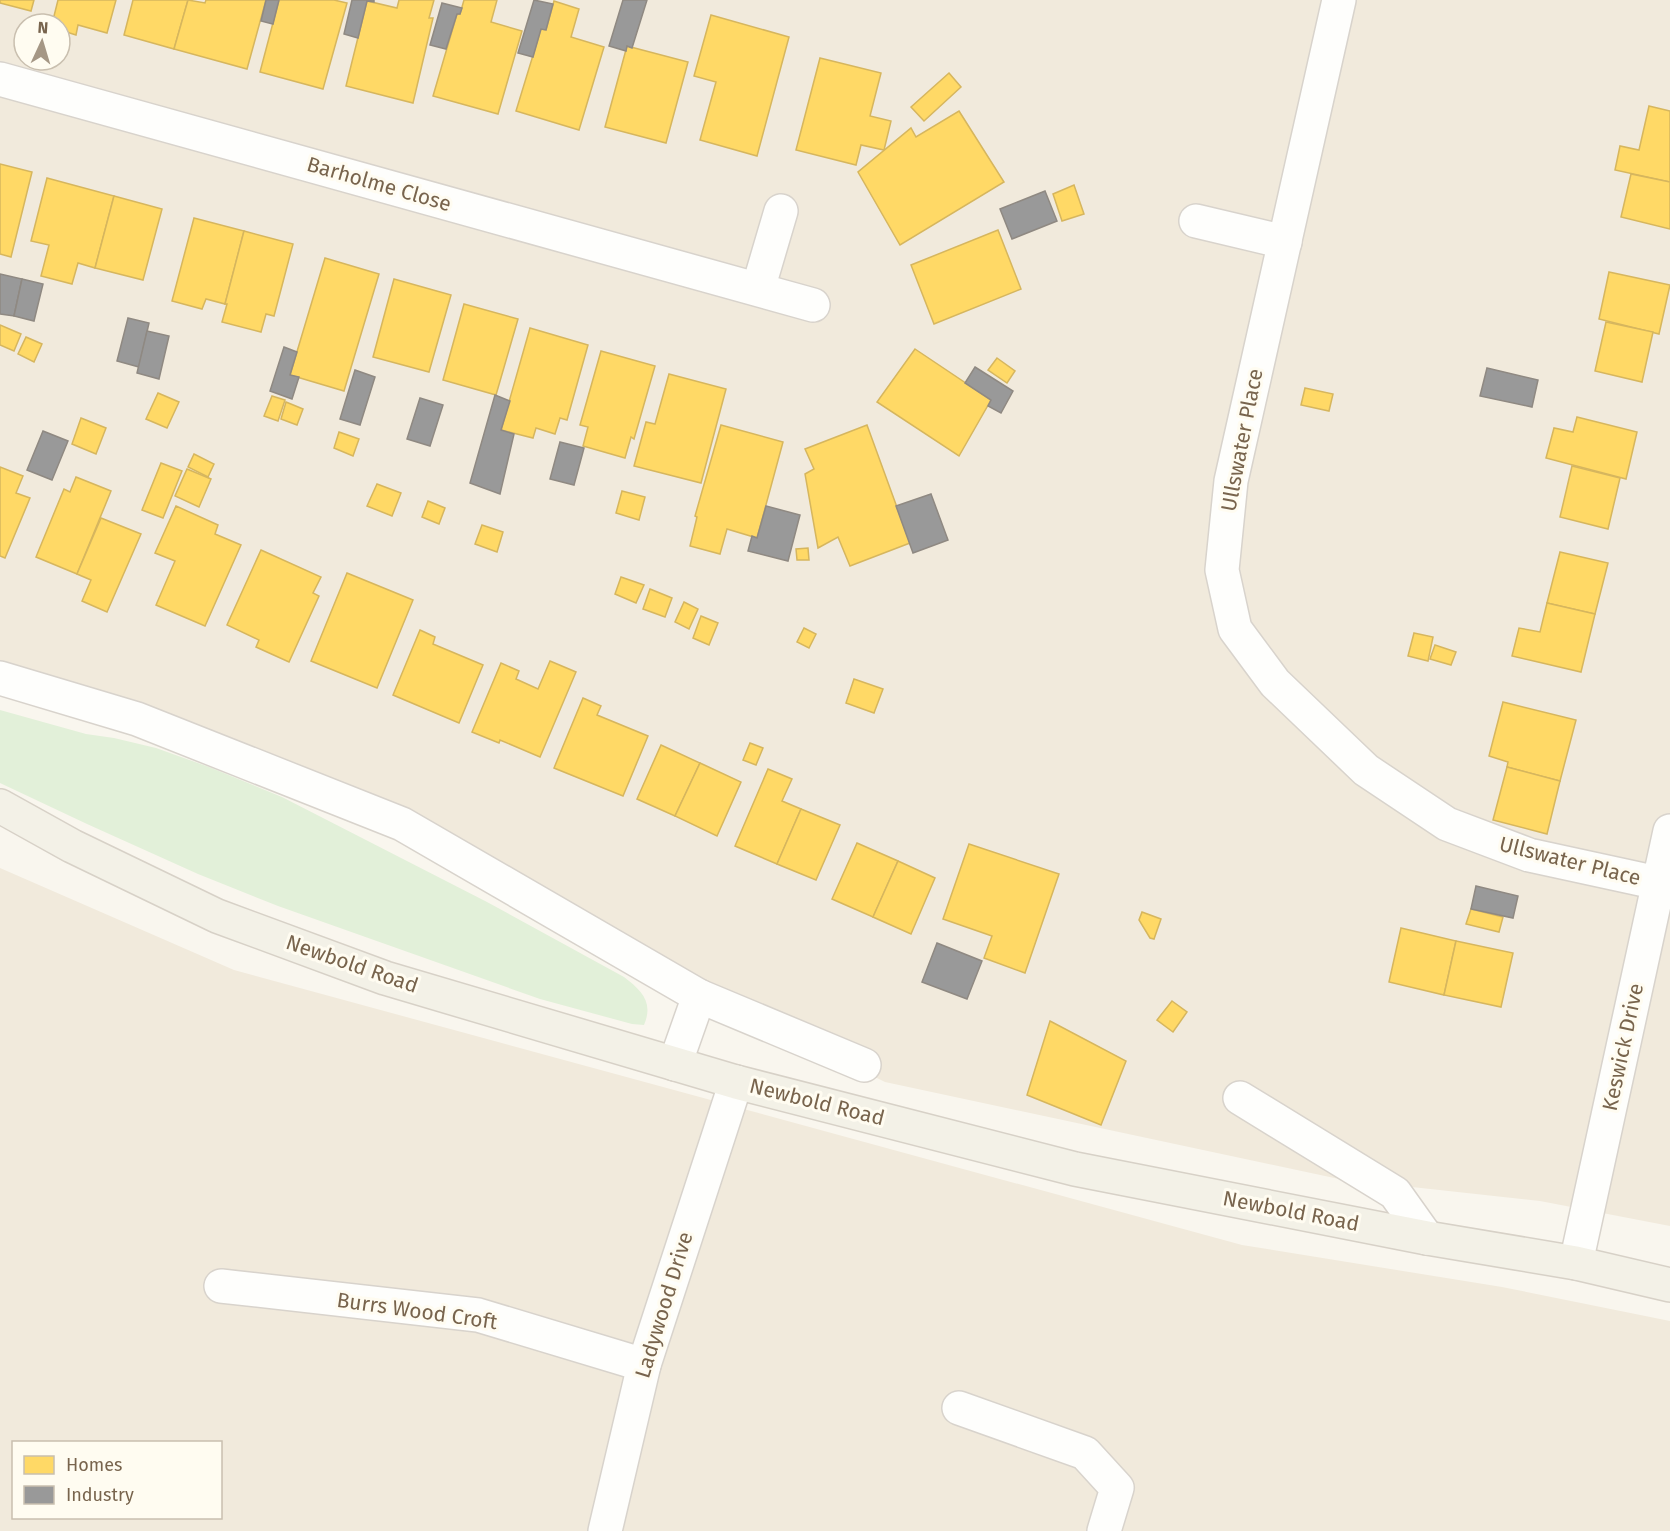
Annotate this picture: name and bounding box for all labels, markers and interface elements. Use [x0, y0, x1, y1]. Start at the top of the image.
north arrow [12, 12, 72, 72]
text: N [37, 18, 49, 37]
street label: Barholme Close [304, 151, 454, 217]
street label: Ullswater Place [1215, 366, 1269, 514]
street label: Ullswater Place [1497, 831, 1643, 891]
street label: Newbold Road [282, 929, 422, 999]
street label: Keswick Drive [1597, 981, 1649, 1113]
street label: Newbold Road [747, 1073, 887, 1131]
street label: Newbold Road [1221, 1185, 1361, 1237]
street label: Ladywood Drive [629, 1229, 699, 1381]
street label: Burrs Wood Croft [335, 1287, 499, 1335]
legend [12, 1441, 222, 1519]
text: Homes [66, 1454, 122, 1476]
text: Industry [66, 1484, 134, 1506]

